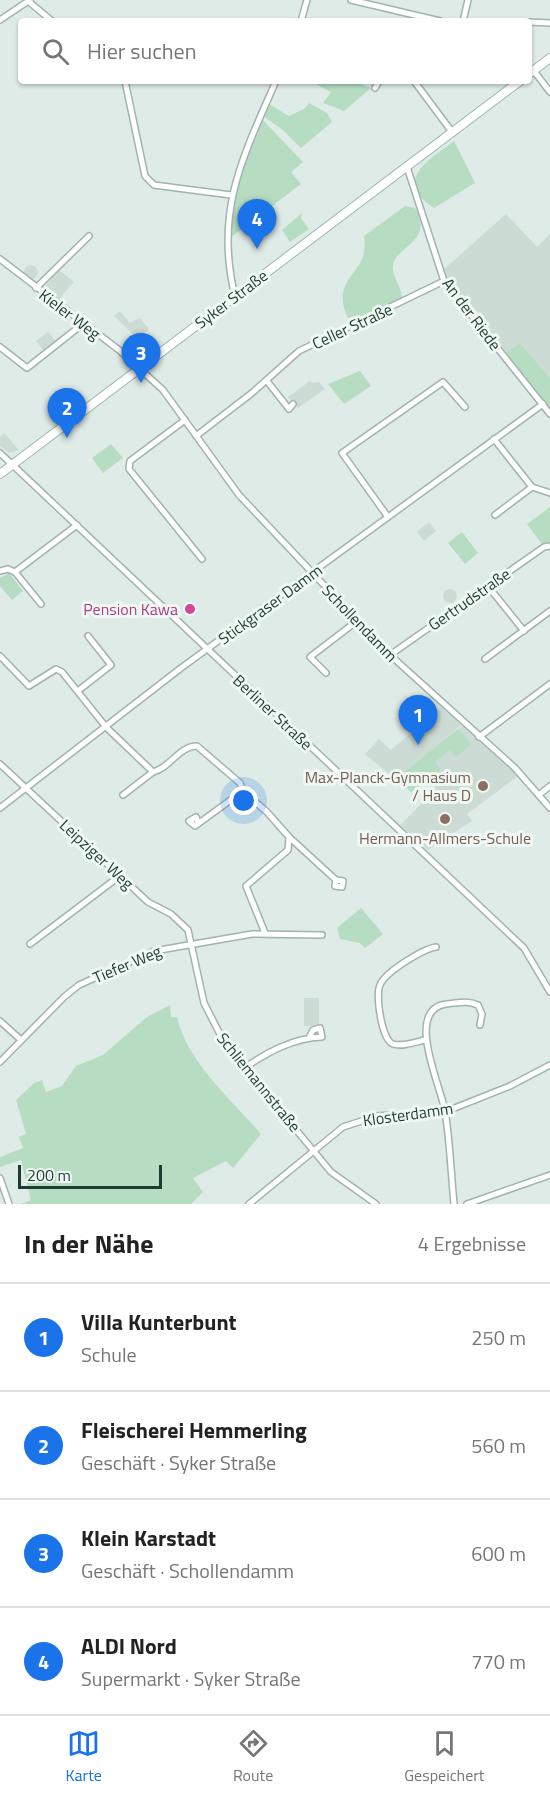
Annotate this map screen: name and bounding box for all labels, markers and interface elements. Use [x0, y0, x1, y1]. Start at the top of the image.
search box [18, 18, 532, 84]
text: Hier suchen [87, 34, 196, 68]
icon: search [39, 35, 72, 68]
pin: 4 [238, 200, 276, 249]
street label: Syker Straße [190, 264, 272, 334]
street label: An der Riede [437, 273, 507, 355]
street label: Kieler Weg [34, 283, 106, 345]
street label: Celler Straße [308, 297, 396, 355]
pin: 3 [122, 334, 160, 383]
pin: 2 [48, 388, 86, 438]
street label: Stickgraser Damm [213, 558, 327, 650]
street label: Gertrudstraße [423, 562, 515, 636]
street label: Schollendamm [317, 579, 403, 667]
place label: Pension Kawa [83, 597, 178, 621]
marker: Pension Kawa [183, 602, 197, 616]
street label: Berliner Straße [228, 669, 318, 755]
pin: 1 [398, 696, 438, 745]
place label: Max-Planck-Gymnasium / Haus D [305, 765, 471, 807]
marker: Max-Planck-Gymnasium / Haus D [476, 779, 490, 793]
your location [229, 786, 258, 815]
marker: Hermann-Allmers-Schule [438, 812, 452, 826]
street label: Leipziger Weg [54, 813, 140, 895]
place label: Hermann-Allmers-Schule [359, 826, 531, 850]
street label: Tiefer Weg [89, 939, 165, 989]
street label: Schliemannstraße [211, 1027, 307, 1137]
street label: Klosterdamm [361, 1096, 455, 1132]
scale bar [18, 1162, 162, 1190]
text: 200 m [27, 1163, 71, 1187]
text: In der Nähe [24, 1224, 153, 1263]
text: 4 Ergebnisse [418, 1228, 526, 1259]
text: Villa Kunterbunt [81, 1305, 237, 1339]
text: 1 [38, 1322, 49, 1353]
text: 250 m [471, 1322, 526, 1353]
text: Schule [81, 1339, 137, 1370]
text: Fleischerei Hemmerling [81, 1413, 307, 1447]
text: 2 [38, 1430, 49, 1461]
text: 560 m [471, 1430, 526, 1461]
text: Geschäft · Syker Straße [81, 1447, 276, 1478]
text: Klein Karstadt [81, 1521, 216, 1555]
text: 3 [38, 1538, 49, 1569]
text: 600 m [471, 1538, 526, 1569]
text: Geschäft · Schollendamm [81, 1555, 294, 1586]
text: ALDI Nord [81, 1629, 177, 1663]
text: 4 [38, 1646, 49, 1677]
text: 770 m [471, 1646, 526, 1677]
text: Supermarkt · Syker Straße [81, 1663, 301, 1694]
tab: Karte [66, 1727, 102, 1787]
tab: Route [233, 1727, 273, 1787]
tab: Gespeichert [404, 1727, 484, 1787]

